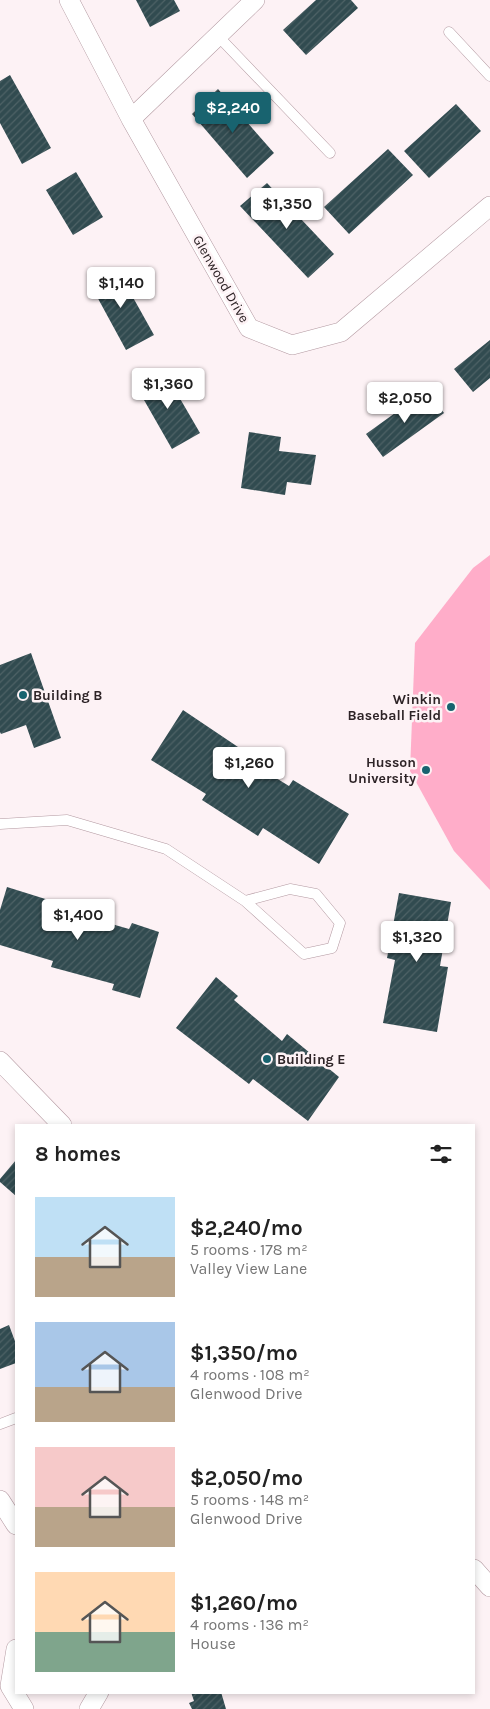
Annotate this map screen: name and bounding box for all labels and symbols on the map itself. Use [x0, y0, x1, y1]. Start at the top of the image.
pin: $2,240 [192, 92, 274, 134]
pin: $1,350 [246, 188, 328, 230]
street label: Glenwood Drive [189, 232, 253, 326]
pin: $1,140 [80, 266, 162, 309]
pin: $1,360 [127, 368, 209, 410]
pin: $2,050 [364, 382, 446, 424]
place label: Building B [33, 687, 102, 704]
marker: Building B [17, 689, 29, 701]
place label: Winkin Baseball Field [348, 691, 441, 724]
marker: Winkin Baseball Field [445, 701, 457, 713]
pin: $1,260 [208, 746, 290, 789]
place label: Husson University [348, 754, 416, 787]
marker: Husson University [420, 764, 432, 776]
pin: $1,400 [37, 898, 119, 941]
pin: $1,320 [376, 920, 458, 963]
place label: Building E [277, 1051, 346, 1068]
marker: Building E [261, 1053, 273, 1065]

